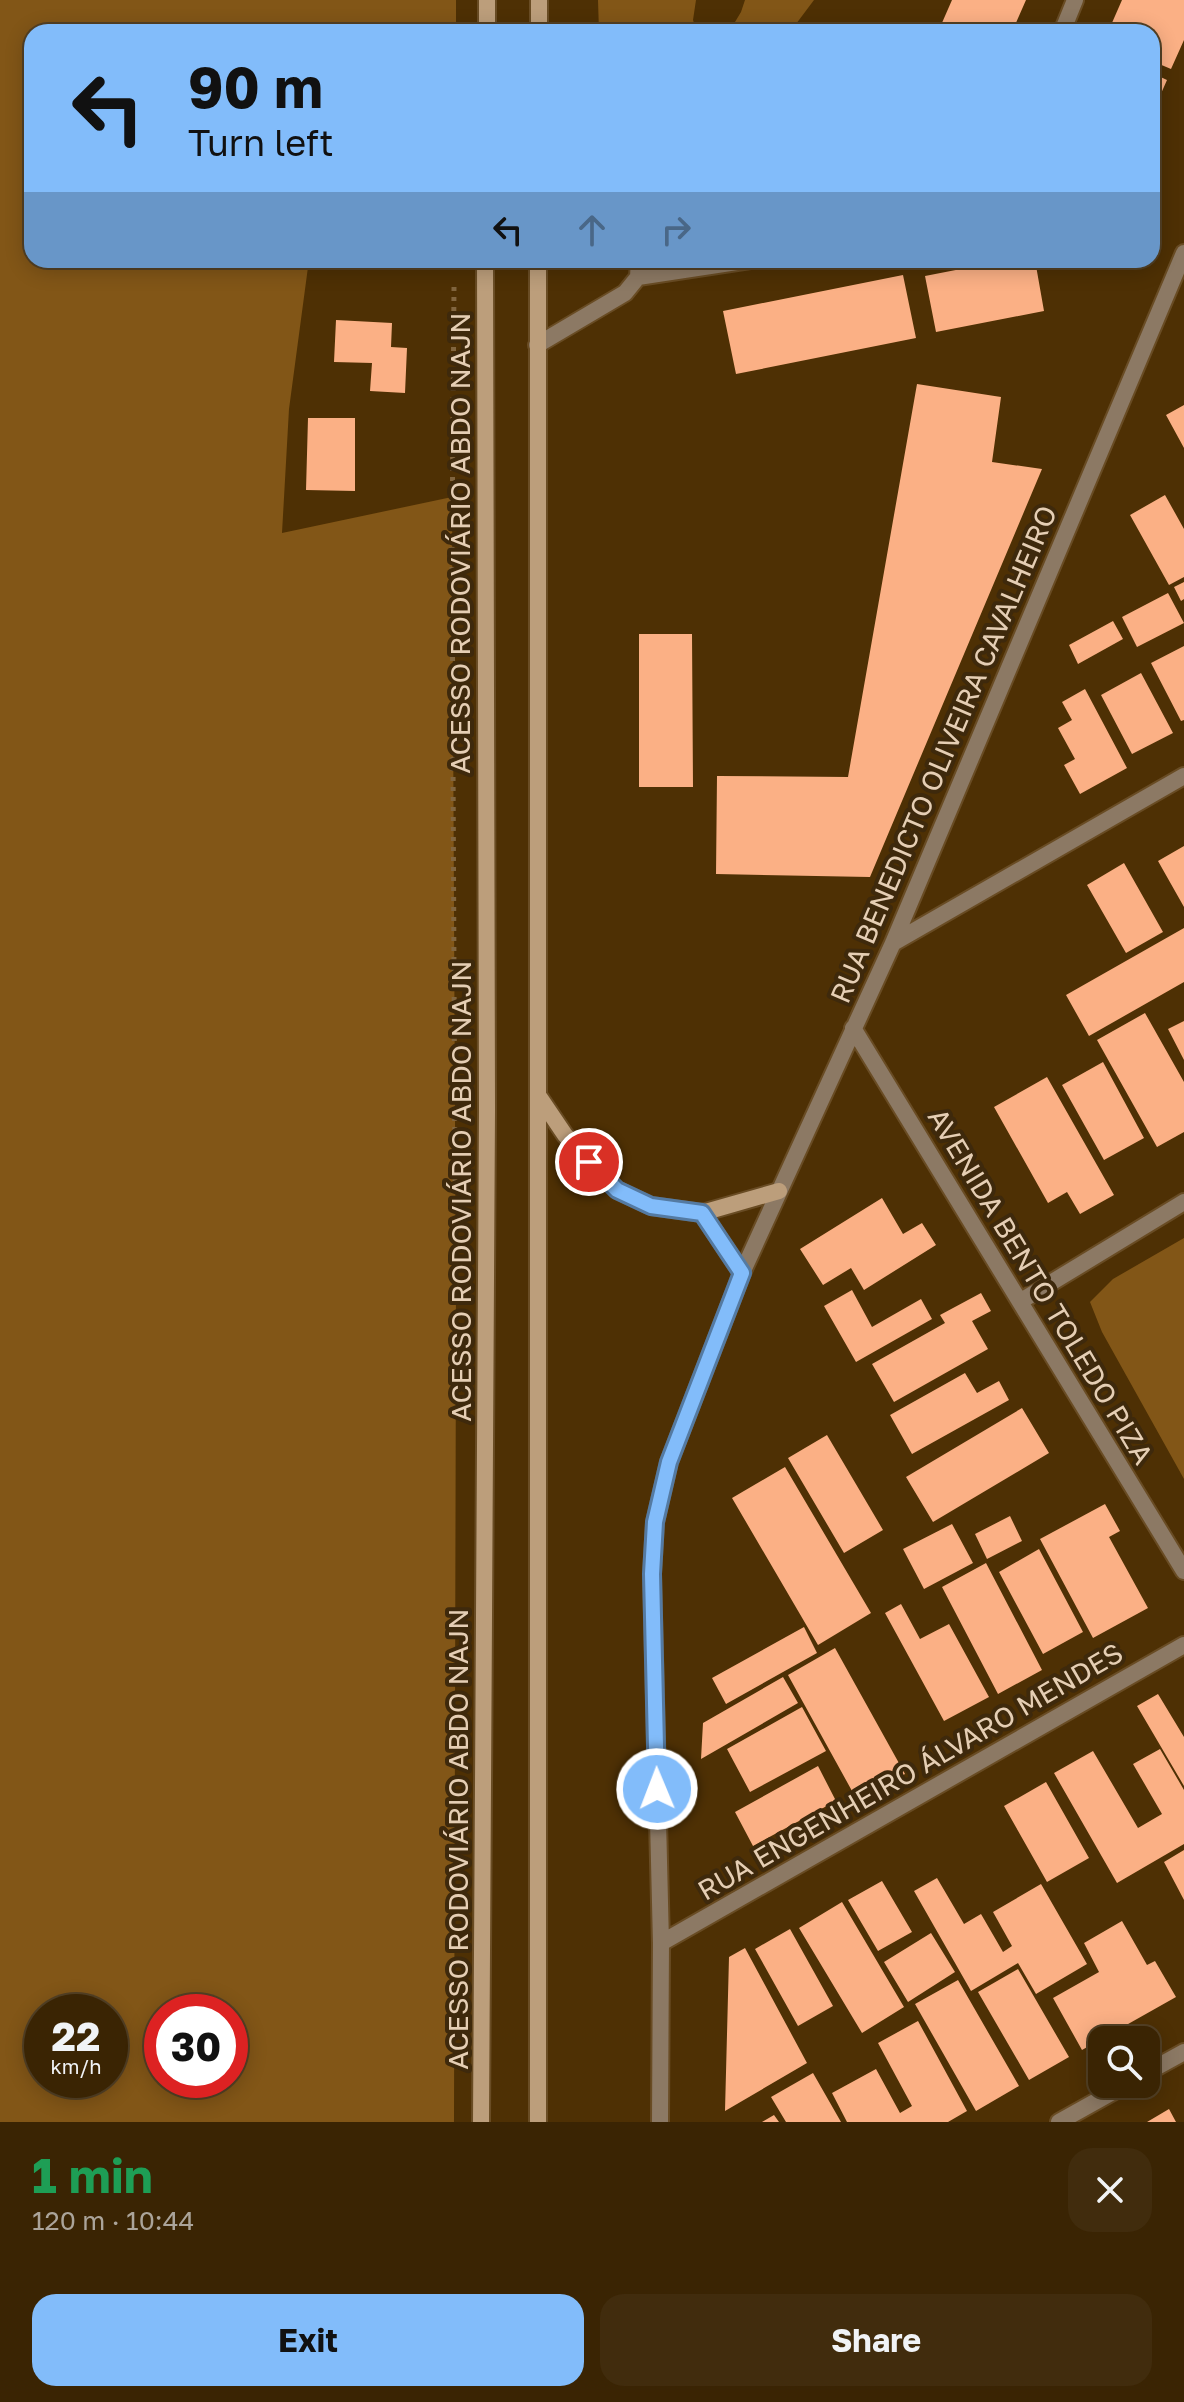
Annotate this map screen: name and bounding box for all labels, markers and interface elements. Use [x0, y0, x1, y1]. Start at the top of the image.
text: 90 m [188, 53, 323, 120]
icon: left [56, 56, 160, 160]
text: Turn left [188, 121, 334, 164]
icon: left [486, 208, 530, 252]
icon: ahead [570, 208, 614, 252]
icon: right [654, 208, 698, 252]
street label: ACESSO RODOVIÁRIO ABDO NAJN [443, 312, 476, 774]
street label: RUA BENEDICTO OLIVEIRA CAVALHEIRO [823, 500, 1063, 1008]
street label: ACESSO RODOVIÁRIO ABDO NAJN [444, 960, 477, 1422]
street label: AVENIDA BENTO TOLEDO PIZA [921, 1102, 1161, 1470]
pin [555, 1128, 623, 1196]
icon: arrive [567, 1140, 611, 1184]
street label: ACESSO RODOVIÁRIO ABDO NAJN [441, 1608, 474, 2070]
street label: RUA ENGENHEIRO ÁLVARO MENDES [692, 1635, 1128, 1907]
position arrow [615, 1747, 699, 1831]
speed limit sign: 30 [144, 1994, 248, 2098]
text: 22 [52, 2012, 100, 2060]
map controls [1088, 2026, 1160, 2098]
button: search [1088, 2026, 1160, 2098]
text: km/h [51, 2054, 101, 2078]
text: 1 min [32, 2146, 153, 2204]
button: close [1068, 2148, 1152, 2232]
text: 120 m · 10:44 [32, 2205, 194, 2236]
button: Exit [32, 2294, 584, 2386]
button: Share [600, 2294, 1152, 2386]

